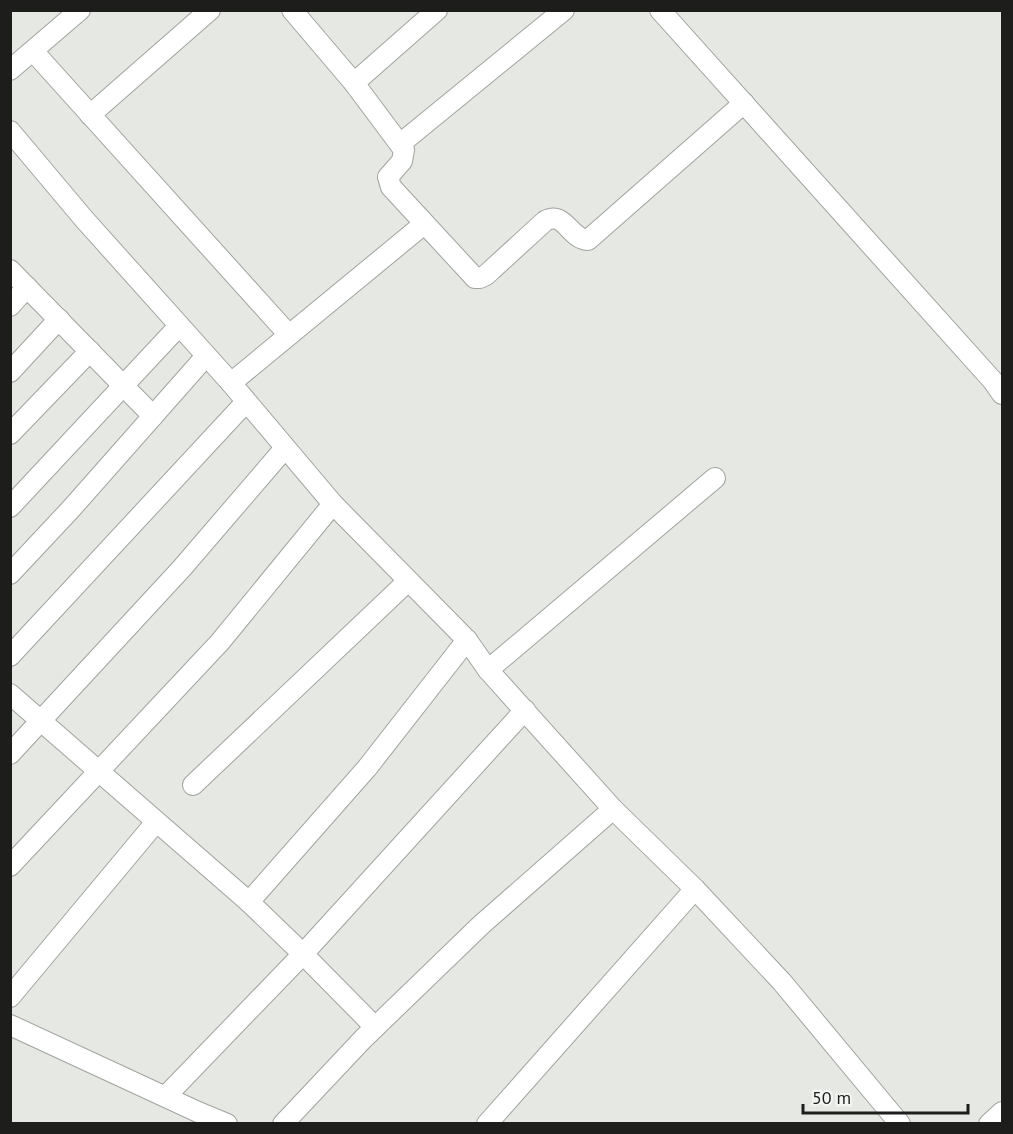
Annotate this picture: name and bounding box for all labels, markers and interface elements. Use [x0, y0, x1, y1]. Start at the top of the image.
scale bar [803, 1077, 968, 1115]
text: 50 m [812, 1086, 851, 1109]

